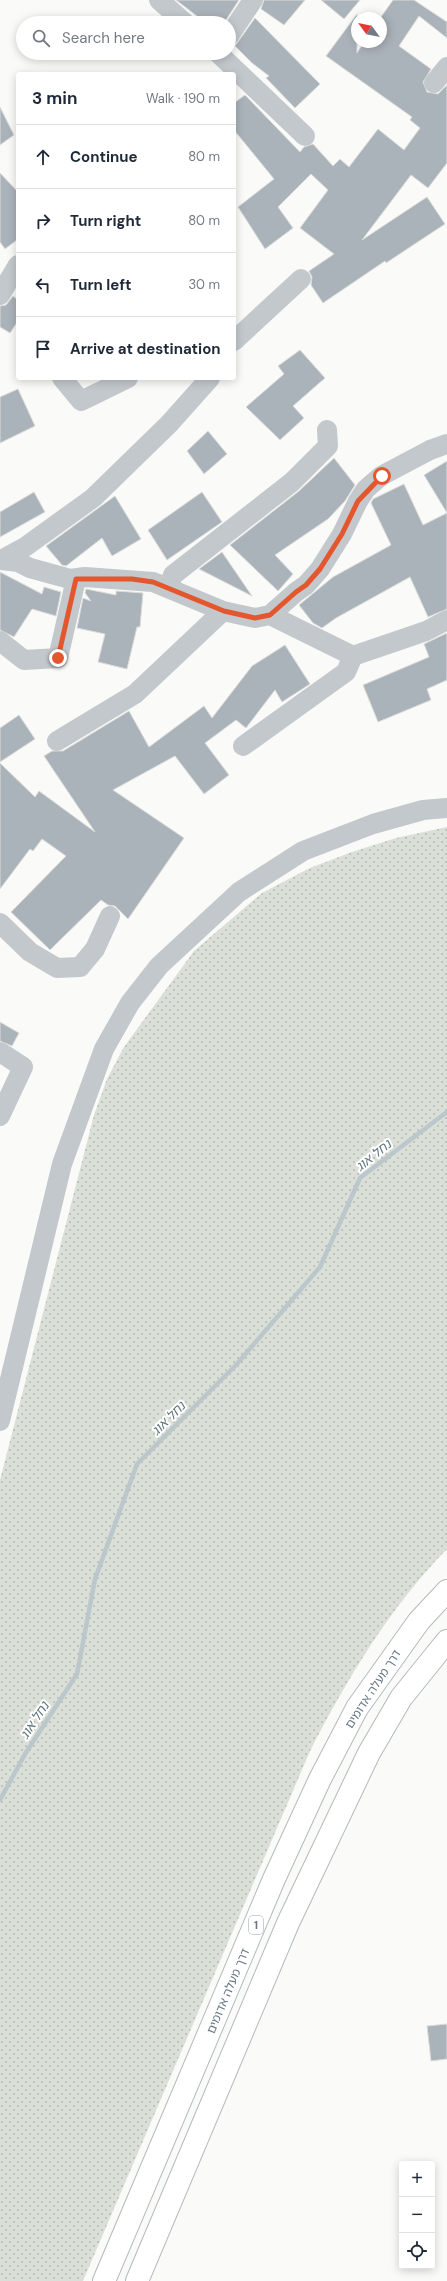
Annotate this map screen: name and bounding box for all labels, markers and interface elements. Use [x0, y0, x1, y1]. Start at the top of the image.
north arrow [351, 12, 387, 48]
search box [16, 16, 236, 60]
icon: search [30, 27, 52, 49]
text: Search here [62, 28, 145, 48]
text: 3 min [32, 87, 77, 109]
text: Walk · 190 m [146, 90, 220, 107]
icon: ahead [32, 146, 54, 168]
text: Continue [70, 147, 138, 167]
text: 80 m [188, 148, 220, 165]
icon: right [32, 210, 54, 232]
text: Turn right [70, 211, 141, 231]
text: 80 m [188, 212, 220, 229]
icon: left [32, 274, 54, 296]
text: Turn left [70, 275, 131, 295]
text: 30 m [188, 276, 220, 293]
icon: arrive [32, 338, 54, 360]
text: Arrive at destination [70, 339, 221, 359]
route start [373, 467, 391, 485]
route end [49, 649, 67, 667]
water label: נחל אוג [352, 1135, 395, 1175]
water label: נחל אוג [148, 1397, 190, 1439]
street label: דרך מעלה אדומים [342, 1646, 405, 1731]
water label: נחל אוג [16, 1698, 53, 1742]
road number: 1 [249, 1916, 263, 1934]
street label: דרך מעלה אדומים [203, 1946, 253, 2036]
map controls [399, 2161, 435, 2269]
button: + [399, 2161, 435, 2197]
button: − [399, 2197, 435, 2233]
button: locate [399, 2233, 435, 2269]

